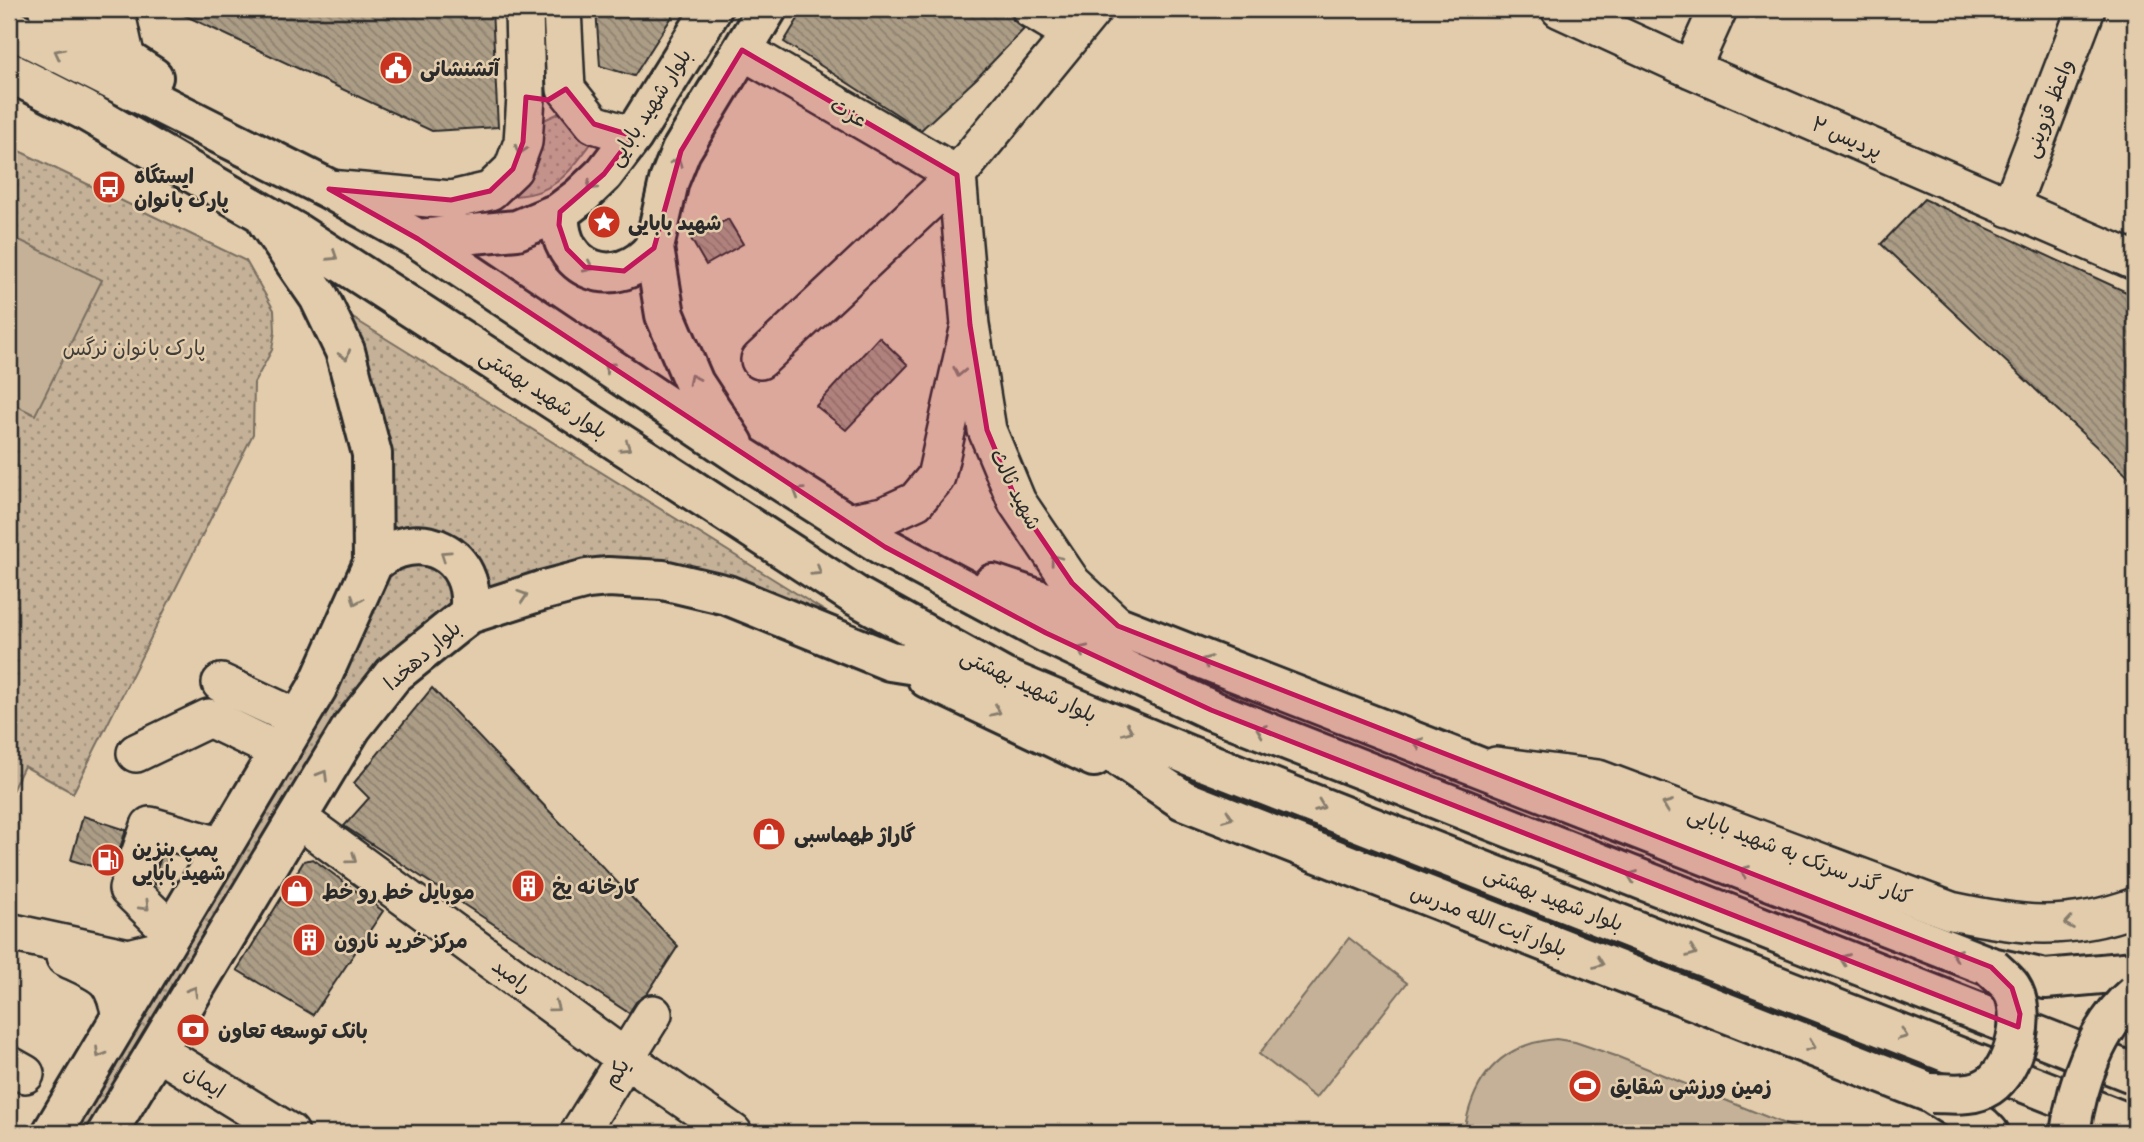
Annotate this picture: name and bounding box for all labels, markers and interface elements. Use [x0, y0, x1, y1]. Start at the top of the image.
street label: بلوار شهید بابایی [601, 43, 698, 172]
one-way arrow [54, 47, 66, 61]
public building icon: آتشنشانی [377, 49, 415, 87]
place label: آتشنشانی [420, 55, 501, 82]
street label: واعظ قزوینی [2017, 55, 2080, 162]
street label: عزت [826, 91, 872, 133]
street label: پردیس ۲ [1807, 110, 1887, 164]
one-way arrow [514, 143, 528, 155]
one-way arrow [669, 156, 683, 169]
place label: ایستگاه پارک بانوان [134, 162, 229, 213]
bus stop icon: ایستگاه پارک بانوان [90, 168, 128, 206]
one-way arrow [586, 178, 599, 191]
place icon: شهید بابایی [585, 203, 623, 241]
place label: شهید بابایی [628, 209, 721, 236]
one-way arrow [325, 248, 338, 261]
one-way arrow [582, 259, 594, 273]
park label: پارک بانوان نرگس [62, 334, 206, 361]
street label: بلوار شهید بهشتی [474, 342, 613, 445]
one-way arrow [337, 348, 351, 360]
one-way arrow [603, 363, 616, 375]
one-way arrow [953, 365, 968, 377]
one-way arrow [688, 374, 702, 386]
one-way arrow [619, 438, 632, 451]
street label: شهید ثالث [984, 444, 1048, 534]
one-way arrow [793, 487, 806, 500]
one-way arrow [440, 550, 453, 563]
one-way arrow [1051, 554, 1063, 567]
one-way arrow [809, 562, 822, 575]
one-way arrow [517, 590, 529, 605]
one-way arrow [350, 592, 364, 605]
street label: بلوار دهخدا [378, 614, 466, 696]
street label: بلوار شهید بهشتی [956, 642, 1101, 729]
one-way arrow [1077, 644, 1090, 658]
one-way arrow [1201, 655, 1213, 669]
one-way arrow [989, 703, 1001, 717]
one-way arrow [1121, 721, 1133, 735]
one-way arrow [1255, 724, 1267, 738]
one-way arrow [1413, 738, 1425, 752]
one-way arrow [315, 769, 328, 782]
one-way arrow [1313, 798, 1325, 812]
one-way arrow [1661, 799, 1673, 813]
street label: کنار گذر سرتک به شهید بابایی [1684, 800, 1916, 911]
one-way arrow [1221, 809, 1233, 823]
shop icon: گاراژ طهماسبی [750, 815, 788, 853]
place label: گاراژ طهماسبی [794, 821, 916, 848]
place label: پمپ بنزین شهید بابایی [132, 835, 225, 886]
fuel station icon: پمپ بنزین شهید بابایی [89, 841, 127, 879]
one-way arrow [344, 850, 357, 863]
street label: بلوار شهید بهشتی [1480, 859, 1628, 938]
one-way arrow [1739, 865, 1751, 879]
building icon: کارخانه یخ [509, 867, 547, 905]
one-way arrow [1627, 870, 1639, 884]
shop icon: موبایل خط رو خط [278, 872, 316, 910]
place label: کارخانه یخ [552, 873, 640, 900]
place label: موبایل خط رو خط [322, 878, 475, 905]
street label: بلوار آیت الله مدرس [1407, 878, 1571, 962]
one-way arrow [137, 898, 150, 911]
one-way arrow [2063, 915, 2075, 930]
building icon: مرکز خرید نارون [290, 921, 328, 959]
place label: مرکز خرید نارون [334, 927, 468, 954]
one-way arrow [1685, 944, 1697, 958]
one-way arrow [1950, 948, 1962, 962]
street label: رامبد [487, 952, 537, 998]
one-way arrow [1838, 954, 1850, 968]
one-way arrow [1592, 955, 1605, 969]
one-way arrow [185, 985, 198, 998]
one-way arrow [548, 999, 560, 1011]
bank icon: بانک توسعه تعاون [174, 1011, 212, 1049]
place label: بانک توسعه تعاون [218, 1017, 368, 1045]
one-way arrow [1897, 1027, 1909, 1041]
one-way arrow [1804, 1038, 1816, 1052]
one-way arrow [95, 1046, 108, 1059]
street label: یکم [597, 1053, 638, 1094]
street label: ایمان [179, 1058, 231, 1104]
sports icon: زمین ورزشی شقایق [1566, 1067, 1604, 1105]
place label: زمین ورزشی شقایق [1610, 1073, 1772, 1100]

